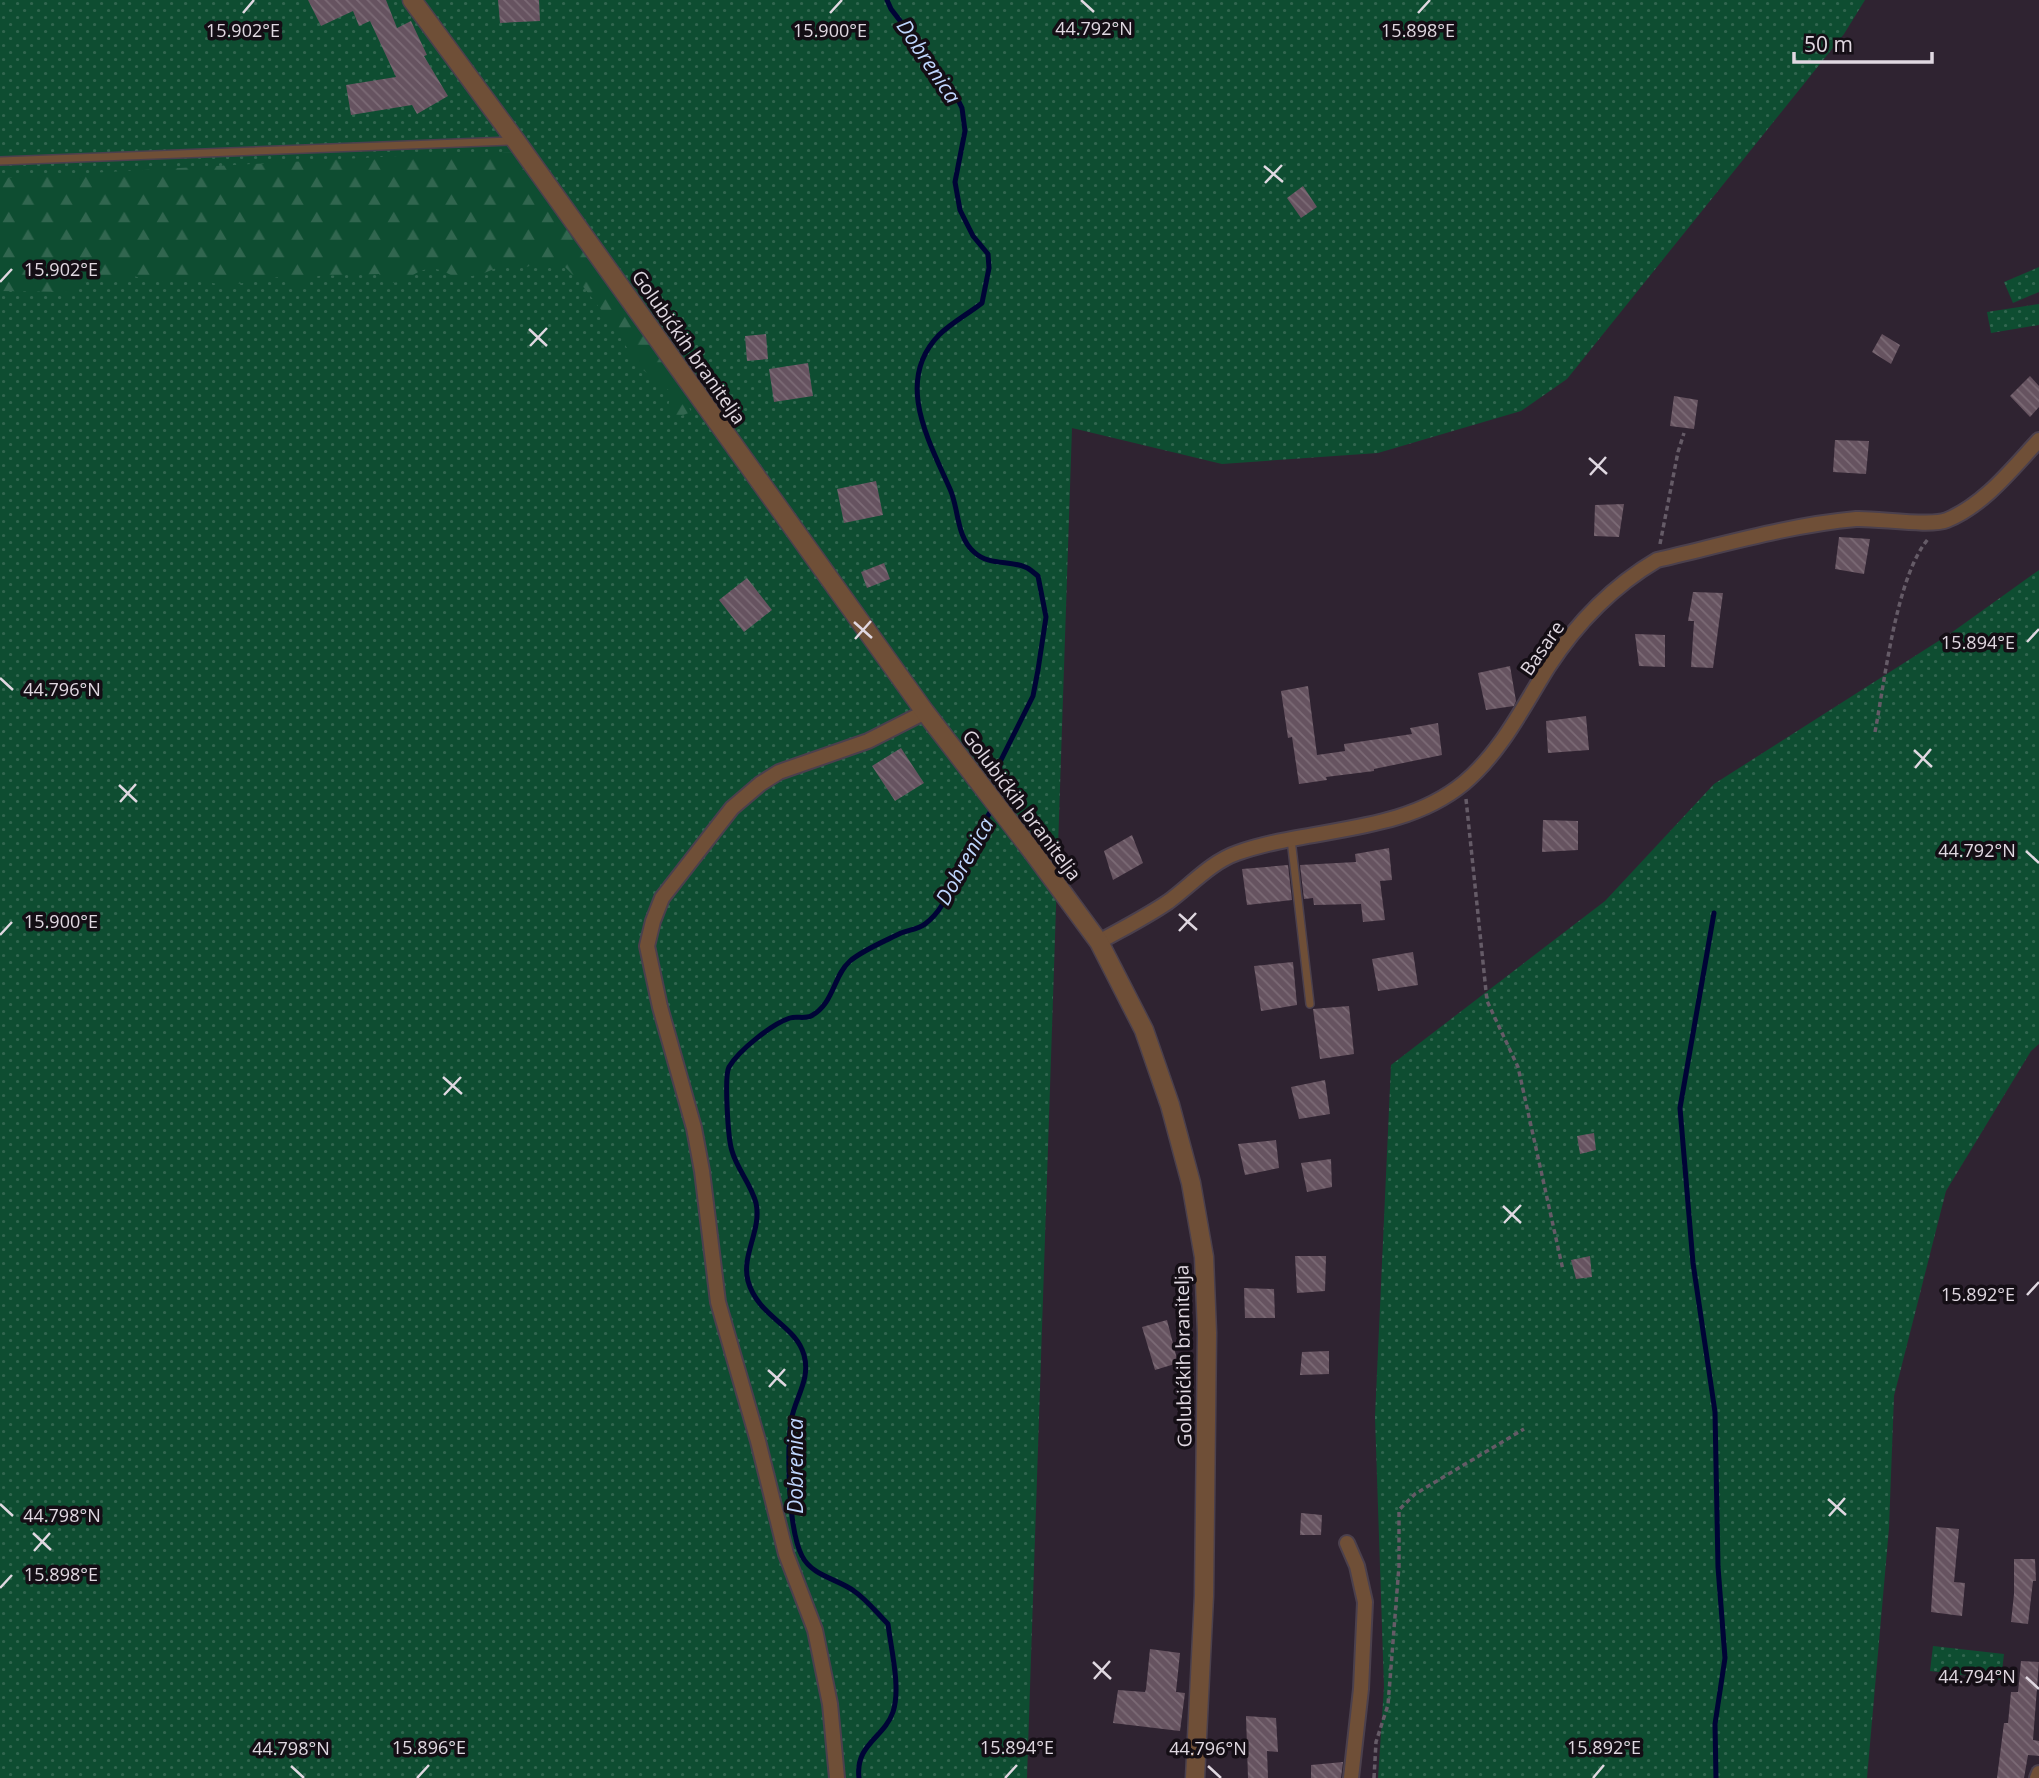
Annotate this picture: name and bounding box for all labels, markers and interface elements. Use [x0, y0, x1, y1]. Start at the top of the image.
water label: Dobrenica [891, 14, 967, 109]
text: 44.792°N [1055, 16, 1133, 40]
text: 15.902°E [206, 18, 280, 42]
text: 15.900°E [793, 18, 867, 42]
text: 15.898°E [1381, 18, 1455, 42]
scale bar [1794, 21, 1932, 65]
text: 50 m [1804, 30, 1853, 58]
text: 15.902°E [24, 257, 98, 281]
street label: Golubićkih branitelja [626, 265, 752, 429]
street label: Basare [1514, 616, 1570, 680]
text: 15.894°E [1941, 630, 2015, 654]
text: 44.796°N [23, 677, 101, 701]
street label: Golubićkih branitelja [957, 724, 1087, 886]
water label: Dobrenica [929, 812, 999, 910]
text: 44.792°N [1938, 838, 2016, 862]
text: 15.900°E [24, 909, 98, 933]
street label: Golubićkih branitelja [1168, 1264, 1198, 1448]
text: 15.892°E [1941, 1282, 2015, 1306]
water label: Dobrenica [781, 1418, 809, 1514]
text: 44.798°N [23, 1503, 101, 1527]
text: 15.898°E [24, 1562, 98, 1586]
text: 44.794°N [1938, 1664, 2016, 1688]
text: 15.896°E [392, 1735, 466, 1759]
text: 15.894°E [980, 1735, 1054, 1759]
text: 15.892°E [1567, 1735, 1641, 1759]
text: 44.798°N [252, 1736, 330, 1760]
text: 44.796°N [1169, 1736, 1247, 1760]

